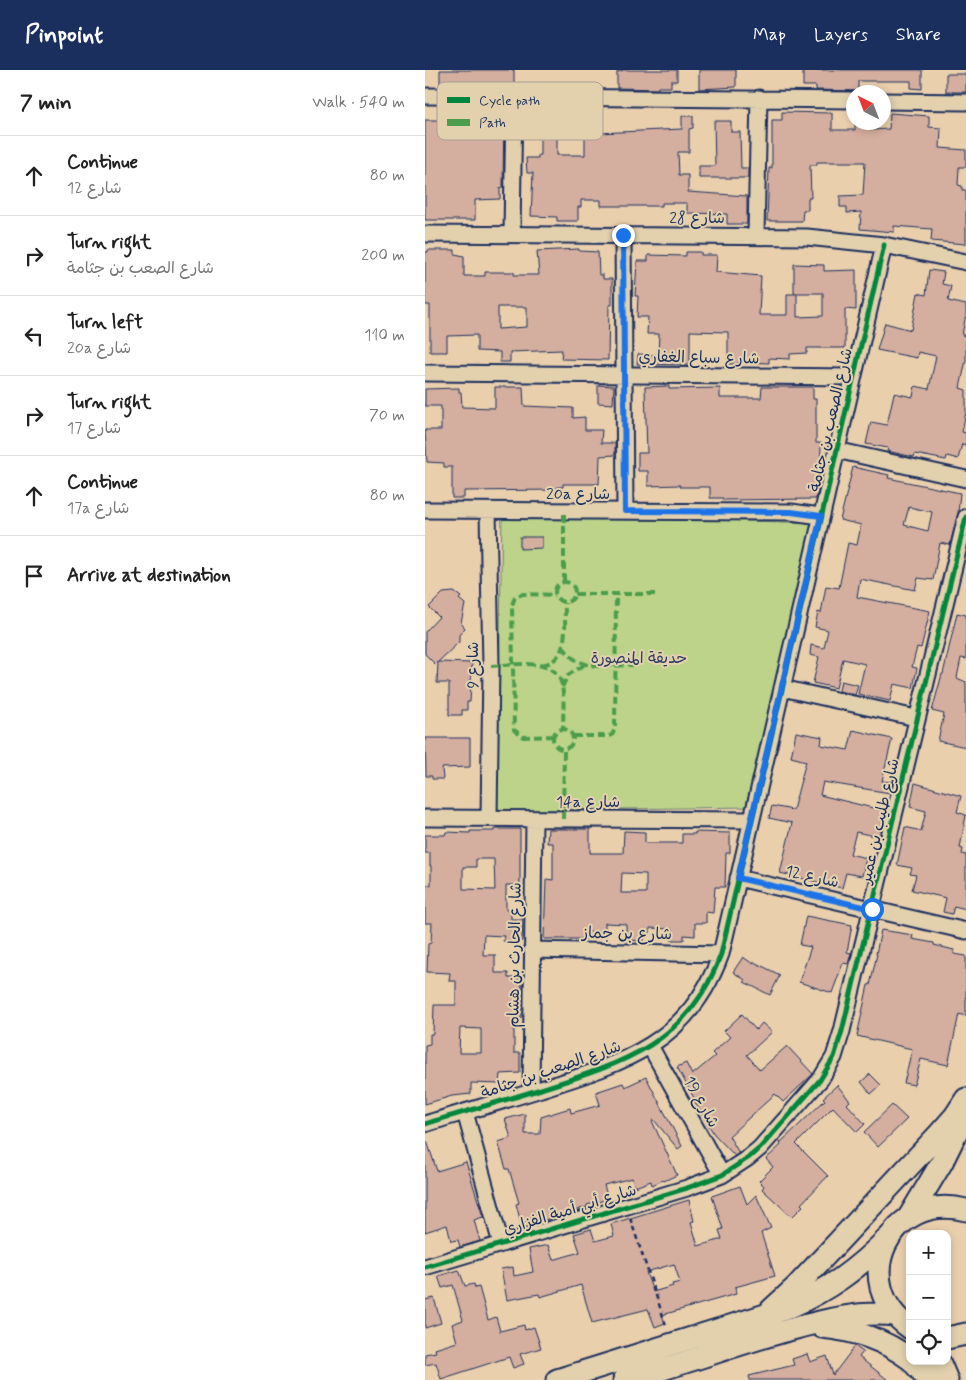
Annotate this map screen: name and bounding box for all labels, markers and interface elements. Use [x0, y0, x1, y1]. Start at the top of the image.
text: Pinpoint [25, 20, 103, 51]
text: Map [753, 23, 786, 47]
text: Layers [814, 23, 868, 47]
text: Share [896, 23, 941, 47]
legend [437, 82, 603, 140]
north arrow [846, 85, 891, 130]
text: 7 min [20, 89, 72, 117]
text: Walk · 540 m [312, 92, 405, 113]
text: Cycle path [479, 92, 540, 110]
text: Path [479, 114, 506, 132]
text: Continue [67, 150, 138, 175]
icon: ahead [20, 162, 48, 190]
text: 80 m [370, 165, 405, 186]
text: شارع 12 [67, 178, 122, 199]
street label: شارع 28 [669, 208, 725, 229]
route end [612, 224, 635, 247]
text: Turn right [67, 230, 151, 255]
icon: right [20, 242, 48, 270]
text: 200 m [361, 245, 405, 266]
text: شارع الصعب بن جثامة [67, 258, 214, 279]
text: Turn left [67, 310, 143, 335]
icon: left [20, 322, 48, 350]
text: 110 m [364, 325, 405, 346]
text: 20a شارع [67, 338, 131, 359]
street label: شارع سباع الغفاري [638, 346, 760, 370]
street label: شارع الصعب بن جثامة [804, 346, 858, 494]
text: Turn right [67, 390, 151, 415]
icon: right [20, 402, 48, 430]
text: 70 m [369, 405, 405, 426]
text: شارع 17 [67, 418, 121, 439]
text: Continue [67, 470, 138, 495]
icon: ahead [20, 482, 48, 510]
street label: 20a شارع [546, 484, 610, 505]
text: 80 m [370, 485, 405, 506]
text: 17a شارع [67, 498, 129, 519]
icon: arrive [20, 562, 48, 590]
text: Arrive at destination [67, 563, 231, 588]
street label: شارع 9 [463, 642, 484, 688]
park label: حديقة المنصورة [591, 648, 687, 669]
street label: شارع طليب بن عمير [855, 756, 905, 888]
street label: 14a شارع [556, 792, 620, 813]
street label: شارع 12 [783, 861, 841, 893]
street label: شارع الحارث بن هشام [503, 882, 528, 1028]
route start [861, 898, 884, 921]
street label: شارع بن جماز [580, 923, 672, 945]
street label: شارع الصعب بن جثامة [478, 1036, 624, 1104]
street label: شارع 19 [678, 1073, 724, 1131]
street label: شارع أبي أمية الفزاري [501, 1180, 640, 1243]
map controls [906, 1230, 951, 1365]
button: + [906, 1230, 951, 1275]
button: − [906, 1275, 951, 1320]
button: locate [906, 1320, 951, 1365]

